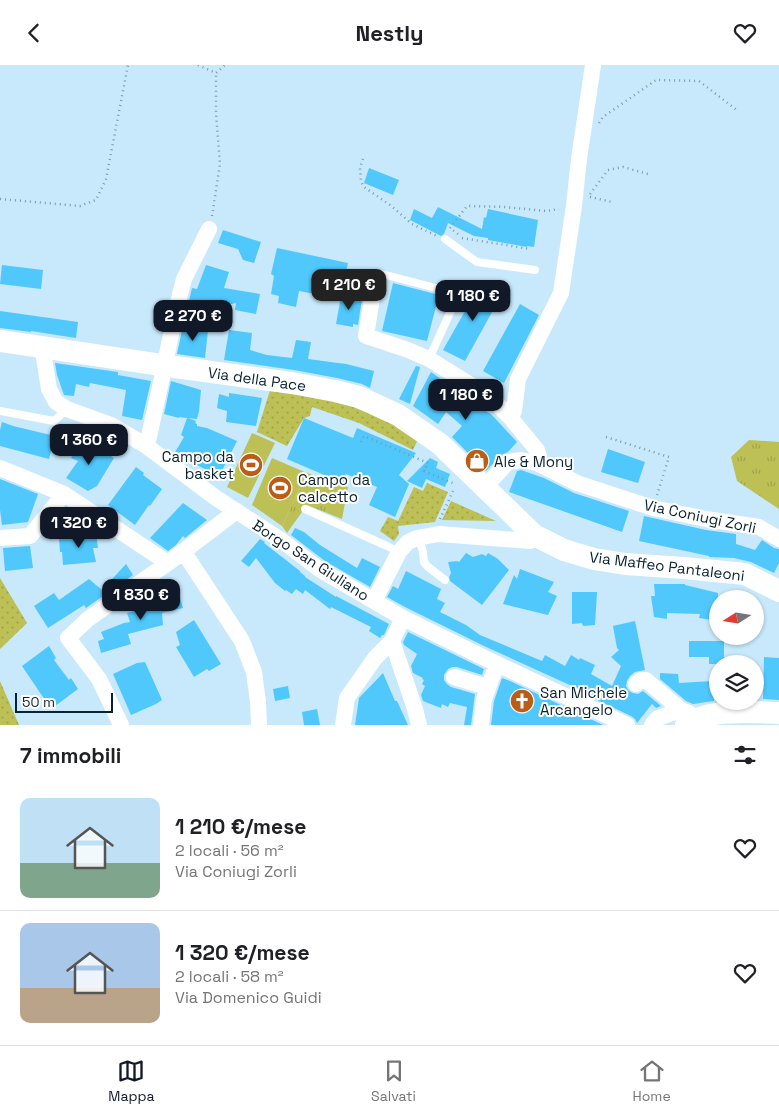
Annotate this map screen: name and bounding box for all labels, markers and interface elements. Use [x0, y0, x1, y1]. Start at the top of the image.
icon: back [20, 19, 48, 47]
text: Nestly [355, 19, 424, 47]
icon: heart [731, 19, 759, 47]
pin: 1 210 € [303, 269, 395, 311]
text: 1 210 € [322, 274, 376, 295]
pin: 1 180 € [427, 279, 519, 322]
text: 1 180 € [446, 285, 500, 306]
pin: 2 270 € [147, 299, 239, 342]
text: 2 270 € [165, 305, 222, 326]
street label: Via della Pace [207, 363, 307, 395]
pin: 1 180 € [420, 379, 512, 421]
text: 1 180 € [439, 384, 493, 405]
pin: 1 360 € [43, 423, 135, 466]
text: 1 360 € [61, 429, 117, 450]
place label: Campo da basket [162, 447, 234, 483]
shop icon: Ale & Mony [464, 448, 490, 474]
sports icon: Campo da basket [238, 452, 264, 478]
place label: Ale & Mony [494, 452, 573, 471]
place label: Campo da calcetto [298, 470, 371, 506]
sports icon: Campo da calcetto [267, 475, 293, 501]
street label: Via Coniugi Zorli [642, 495, 758, 537]
pin: 1 320 € [33, 507, 125, 549]
text: 1 320 € [51, 512, 107, 533]
street label: Borgo San Giuliano [249, 515, 373, 605]
street label: Via Maffeo Pantaleoni [588, 547, 746, 585]
pin: 1 830 € [95, 579, 187, 621]
text: 1 830 € [113, 584, 169, 605]
north arrow [709, 590, 764, 645]
map controls [709, 590, 764, 710]
button: layers [709, 655, 764, 710]
place label: San Michele Arcangelo [540, 683, 627, 719]
church icon: San Michele Arcangelo [509, 688, 535, 714]
scale bar [15, 690, 112, 713]
text: 50 m [22, 693, 55, 711]
icon: filters [731, 741, 759, 769]
text: 7 immobili [20, 742, 121, 769]
text: 1 210 €/mese [175, 813, 306, 840]
icon: home [60, 818, 120, 878]
icon: heart [731, 834, 759, 862]
text: 2 locali · 56 m² [175, 840, 284, 861]
text: Via Coniugi Zorli [175, 861, 297, 882]
text: 1 320 €/mese [175, 939, 310, 966]
icon: home [60, 943, 120, 1003]
icon: heart [731, 959, 759, 987]
text: 2 locali · 58 m² [175, 966, 284, 987]
text: Via Domenico Guidi [175, 987, 322, 1008]
tab: Mappa [108, 1057, 155, 1105]
tab: Salvati [371, 1057, 416, 1105]
tab: Home [633, 1057, 671, 1105]

